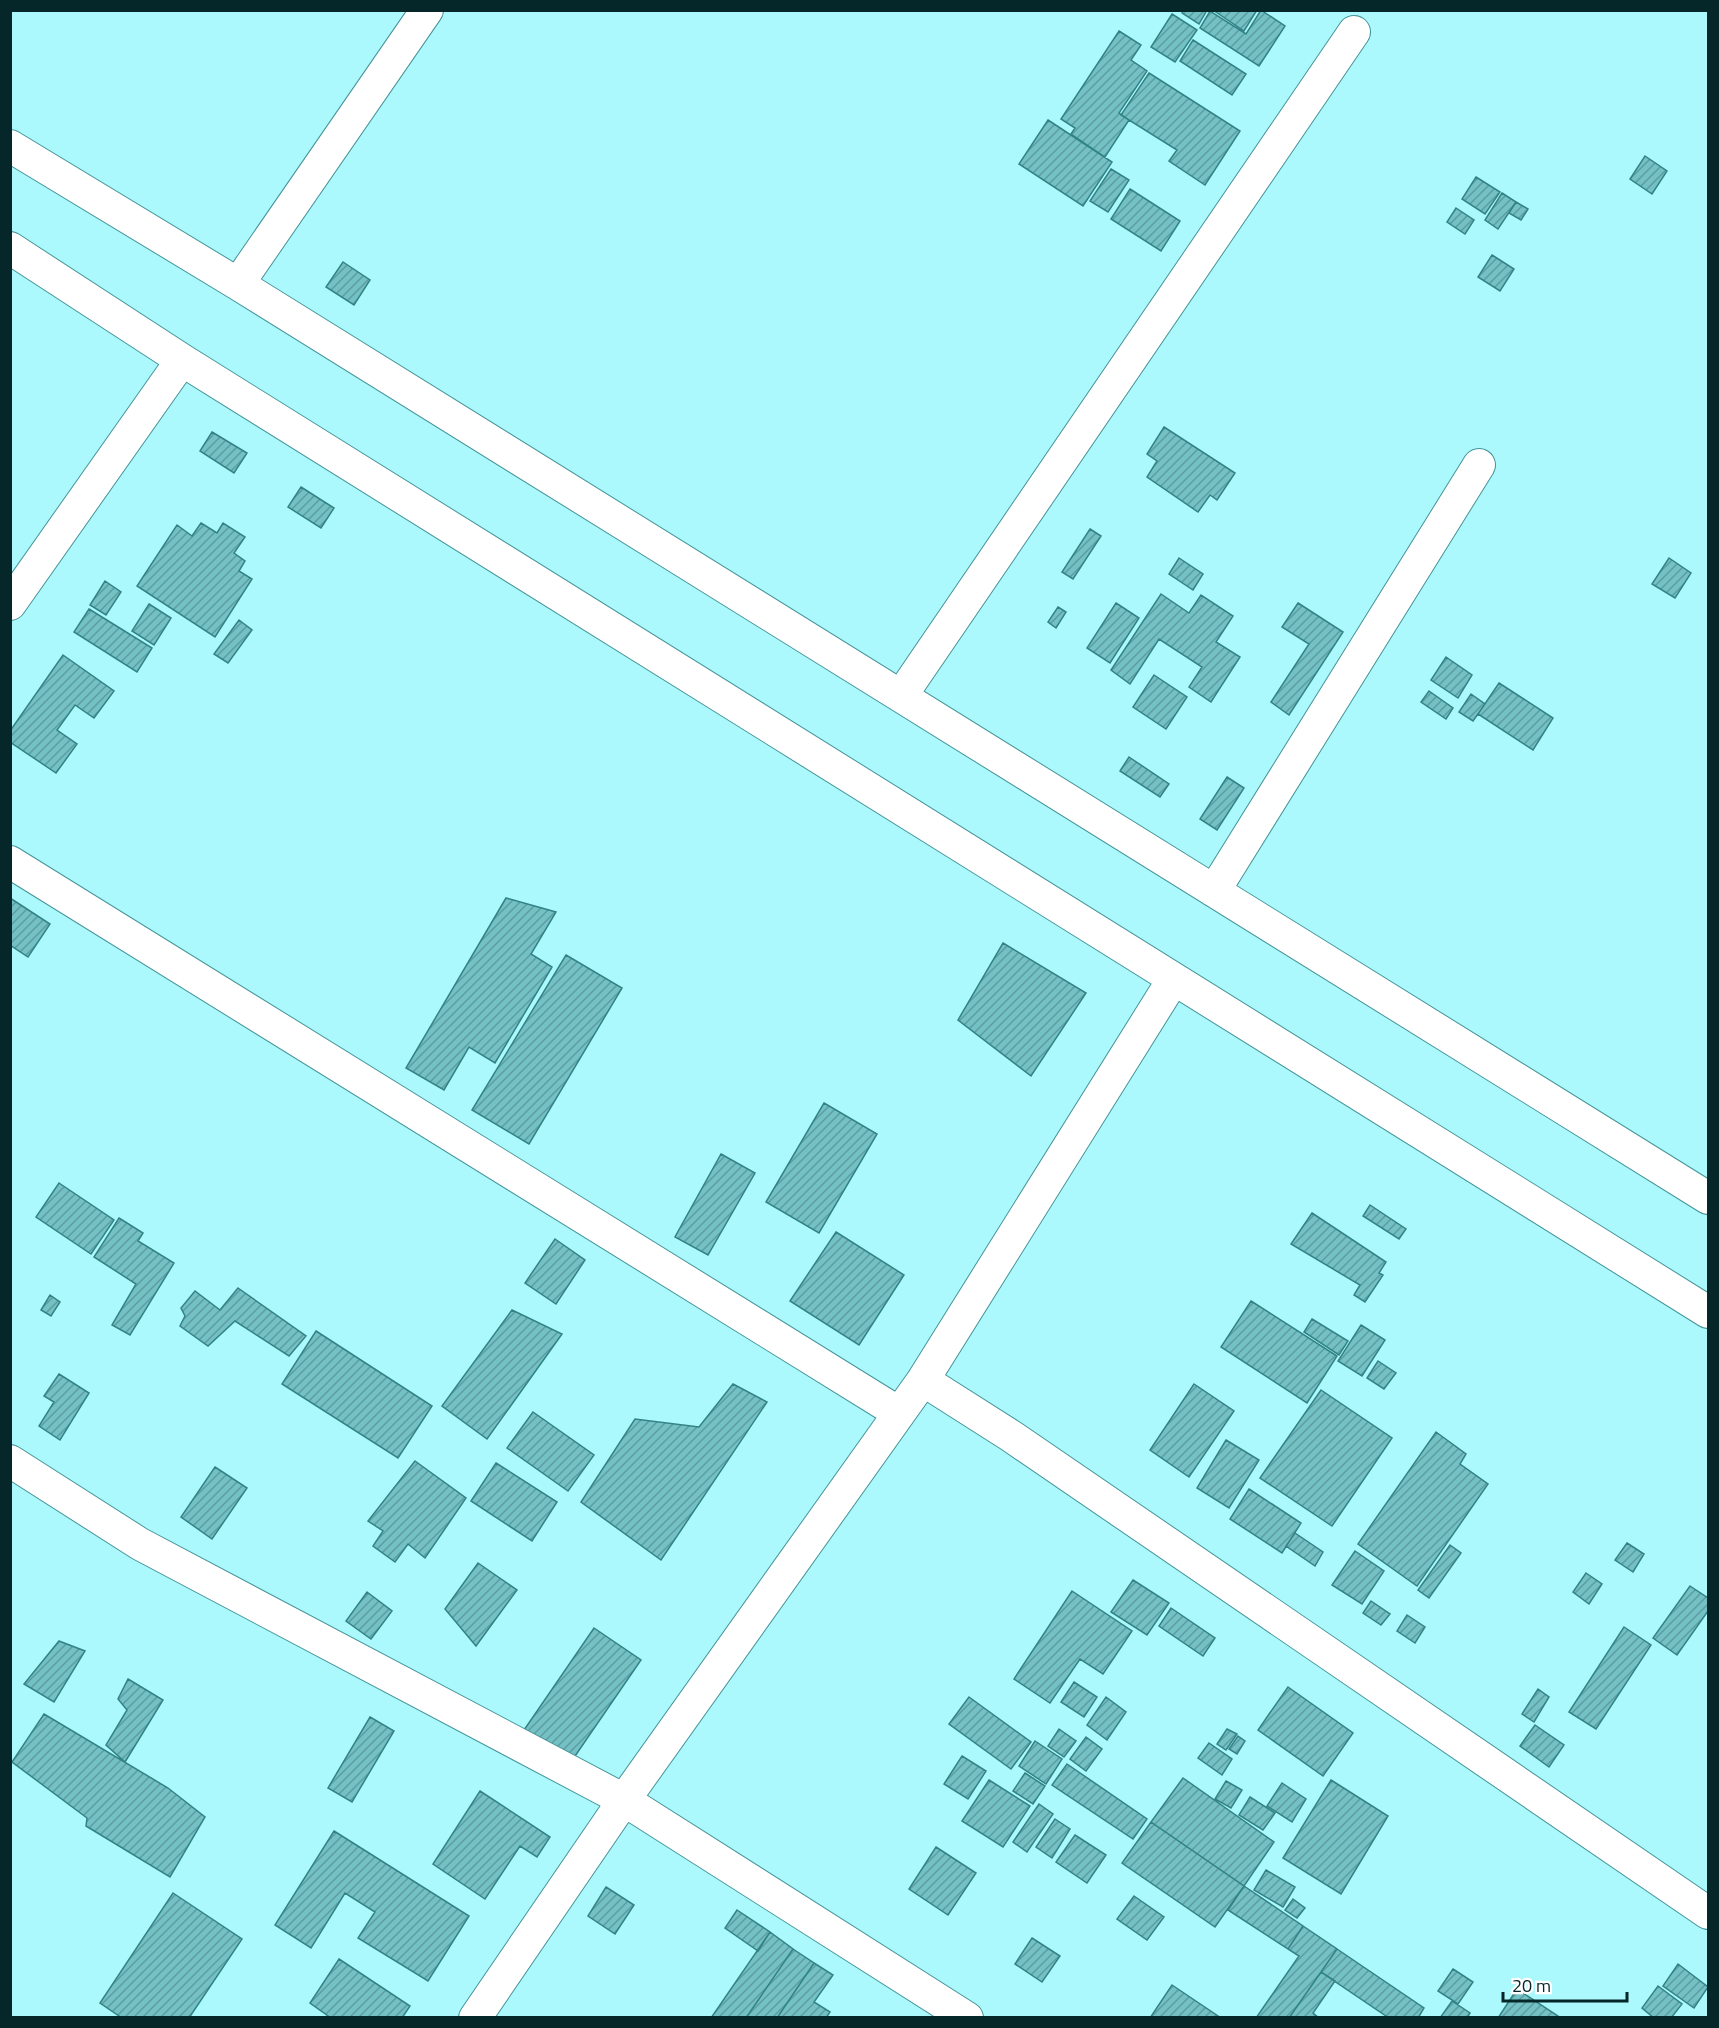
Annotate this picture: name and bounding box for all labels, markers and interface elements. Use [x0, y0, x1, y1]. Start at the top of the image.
scale bar [1503, 1965, 1628, 2003]
text: 20 m [1512, 1972, 1551, 1999]

